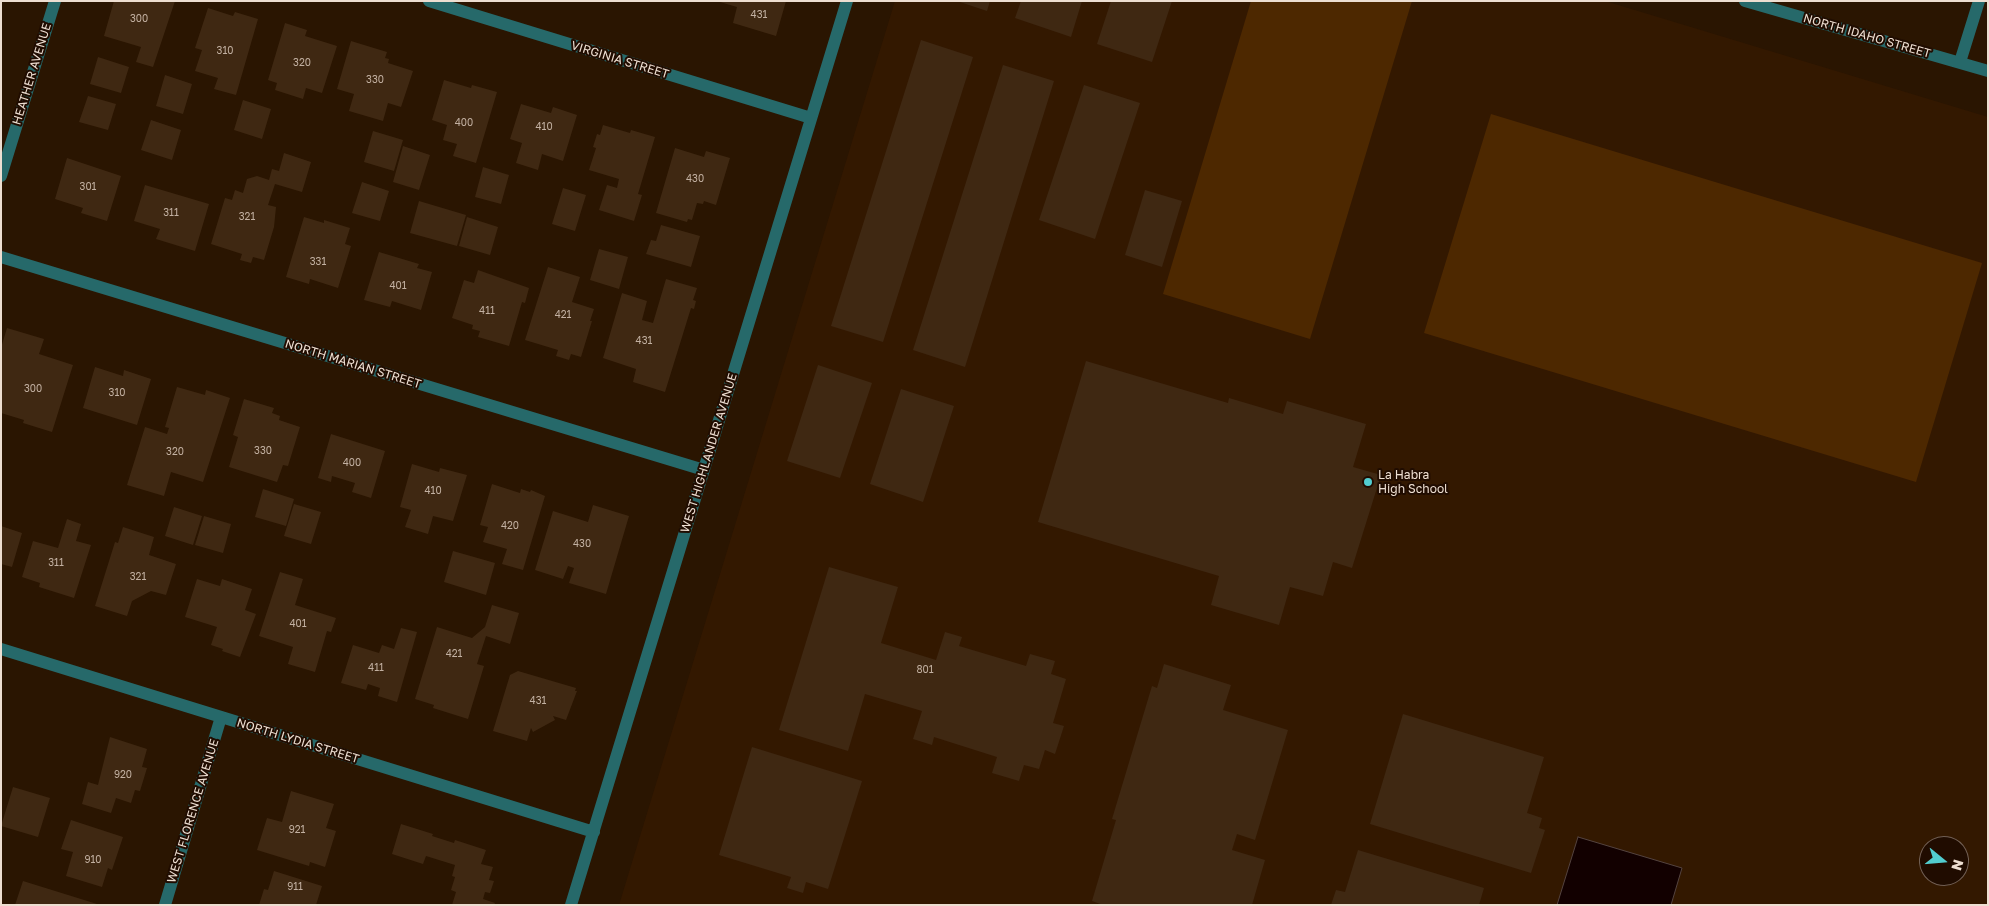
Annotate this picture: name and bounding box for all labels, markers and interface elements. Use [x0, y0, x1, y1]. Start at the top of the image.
house number: 431 [751, 9, 767, 21]
street label: NORTH IDAHO STREET [1802, 11, 1932, 61]
house number: 300 [130, 13, 148, 25]
street label: HEATHER AVENUE [10, 21, 54, 127]
street label: VIRGINIA STREET [569, 38, 671, 82]
house number: 310 [217, 45, 233, 57]
house number: 320 [293, 57, 311, 69]
house number: 330 [366, 74, 384, 86]
house number: 400 [455, 117, 473, 129]
house number: 410 [535, 121, 553, 133]
house number: 430 [686, 173, 704, 185]
house number: 301 [80, 181, 96, 193]
house number: 311 [163, 207, 179, 219]
house number: 321 [239, 211, 255, 223]
house number: 331 [310, 256, 326, 268]
house number: 401 [389, 280, 407, 292]
house number: 411 [479, 305, 495, 317]
house number: 421 [555, 309, 571, 321]
house number: 431 [636, 335, 652, 347]
street label: NORTH MARIAN STREET [283, 336, 423, 392]
street label: WEST HIGHLANDER AVENUE [678, 371, 740, 535]
house number: 300 [24, 383, 42, 395]
house number: 310 [109, 387, 125, 399]
house number: 330 [254, 445, 272, 457]
house number: 320 [166, 446, 184, 458]
house number: 400 [343, 457, 361, 469]
place label: La Habra High School [1378, 468, 1448, 496]
marker: La Habra High School [1362, 476, 1374, 488]
house number: 410 [424, 485, 442, 497]
house number: 420 [501, 520, 519, 532]
house number: 430 [573, 538, 591, 550]
house number: 311 [48, 557, 64, 569]
house number: 321 [130, 571, 146, 583]
house number: 401 [289, 618, 307, 630]
house number: 421 [446, 648, 462, 660]
house number: 411 [368, 662, 384, 674]
house number: 801 [916, 664, 934, 676]
house number: 431 [530, 695, 546, 707]
street label: NORTH LYDIA STREET [235, 716, 361, 766]
street label: WEST FLORENCE AVENUE [164, 737, 222, 885]
house number: 920 [114, 769, 132, 781]
house number: 921 [289, 824, 305, 836]
north arrow [1919, 836, 1969, 886]
house number: 910 [84, 854, 102, 866]
text: N [1948, 858, 1968, 873]
house number: 911 [287, 881, 303, 893]

